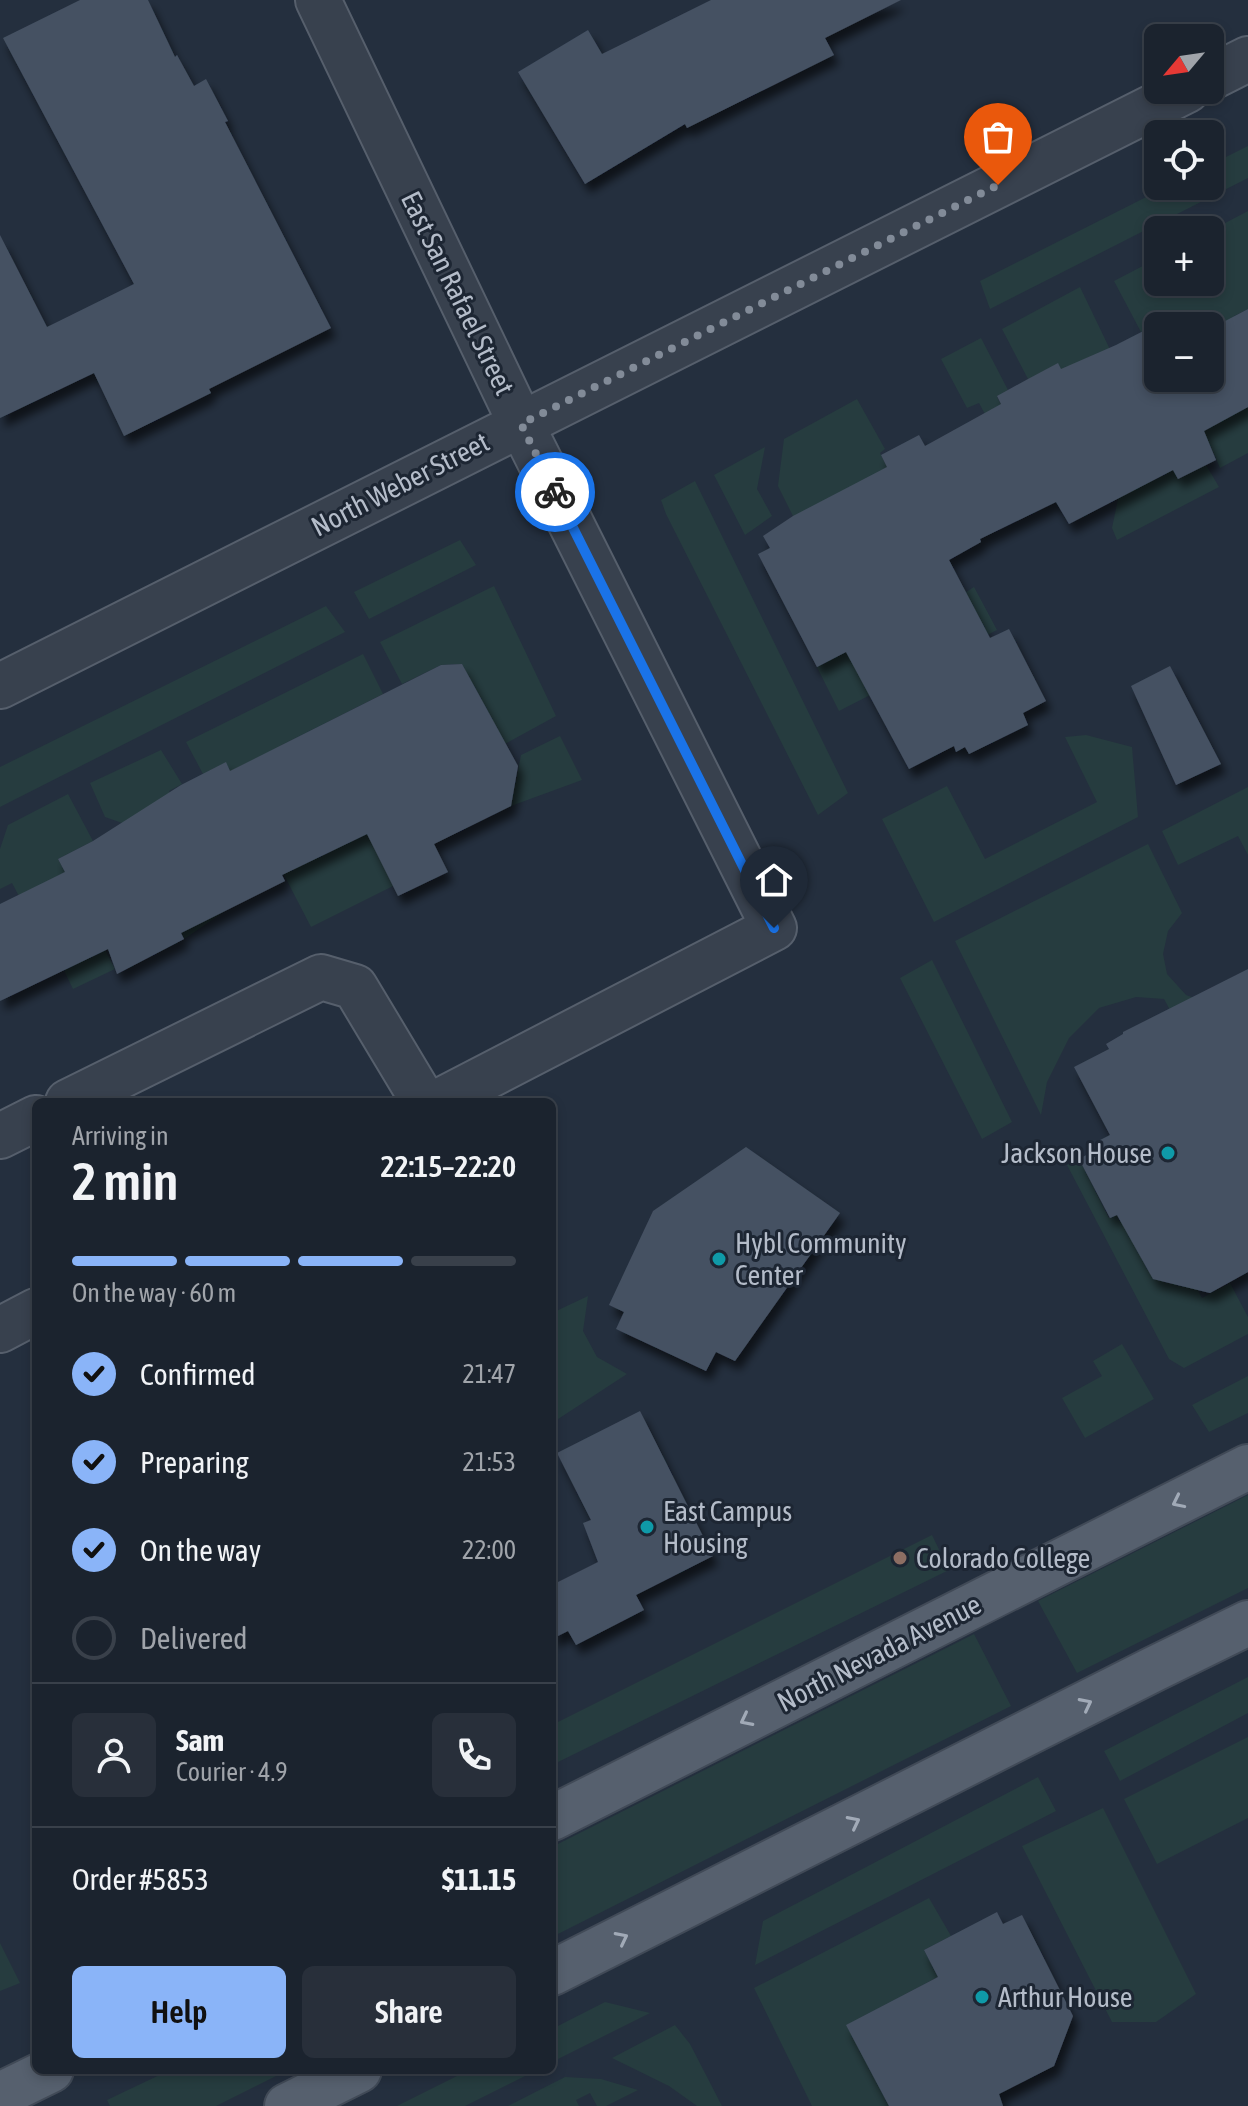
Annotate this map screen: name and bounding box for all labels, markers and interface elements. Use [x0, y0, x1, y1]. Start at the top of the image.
north arrow [1144, 24, 1224, 104]
map controls [1144, 24, 1224, 392]
pin [964, 103, 1032, 185]
icon: bag [976, 115, 1020, 159]
button: locate [1144, 120, 1224, 200]
street label: East San Rafael Street [395, 186, 521, 400]
button: + [1144, 216, 1224, 296]
button: − [1144, 312, 1224, 392]
street label: North Weber Street [306, 426, 494, 542]
courier [515, 452, 595, 532]
icon: bike [533, 470, 577, 514]
pin [740, 846, 808, 928]
icon: home [752, 858, 796, 902]
text: Arriving in [72, 1121, 169, 1151]
place label: Jackson House [1001, 1137, 1152, 1169]
marker: Jackson House [1159, 1144, 1177, 1162]
text: 22:15–22:20 [381, 1149, 516, 1183]
text: 2 min [72, 1151, 178, 1211]
place label: Hybl Community Center [735, 1227, 907, 1291]
marker: Hybl Community Center [710, 1250, 728, 1268]
text: On the way · 60 m [72, 1278, 236, 1308]
icon: check [72, 1352, 116, 1396]
text: Confirmed [140, 1357, 255, 1391]
text: 21:47 [462, 1359, 516, 1389]
icon: check [72, 1440, 116, 1484]
text: Preparing [140, 1445, 249, 1479]
text: 21:53 [462, 1447, 516, 1477]
one-way arrow [1172, 1492, 1187, 1508]
place label: East Campus Housing [663, 1495, 792, 1559]
marker: East Campus Housing [638, 1518, 656, 1536]
icon: check [72, 1528, 116, 1572]
text: On the way [140, 1533, 261, 1567]
text: 22:00 [462, 1535, 516, 1565]
place label: Colorado College [916, 1542, 1090, 1574]
marker: Colorado College [891, 1549, 909, 1567]
street label: North Nevada Avenue [772, 1588, 986, 1718]
text: Delivered [140, 1621, 248, 1655]
one-way arrow [1078, 1699, 1092, 1714]
one-way arrow [740, 1710, 755, 1726]
button: person [72, 1713, 156, 1797]
button: phone [432, 1713, 516, 1797]
text: Sam [176, 1723, 224, 1757]
text: Courier · 4.9 [176, 1757, 287, 1787]
one-way arrow [846, 1816, 861, 1831]
text: Order #5853 [72, 1862, 209, 1896]
text: $11.15 [442, 1862, 516, 1896]
one-way arrow [613, 1933, 628, 1948]
button: Help [72, 1966, 286, 2058]
button: Share [302, 1966, 516, 2058]
place label: Arthur House [998, 1981, 1133, 2013]
marker: Arthur House [973, 1988, 991, 2006]

